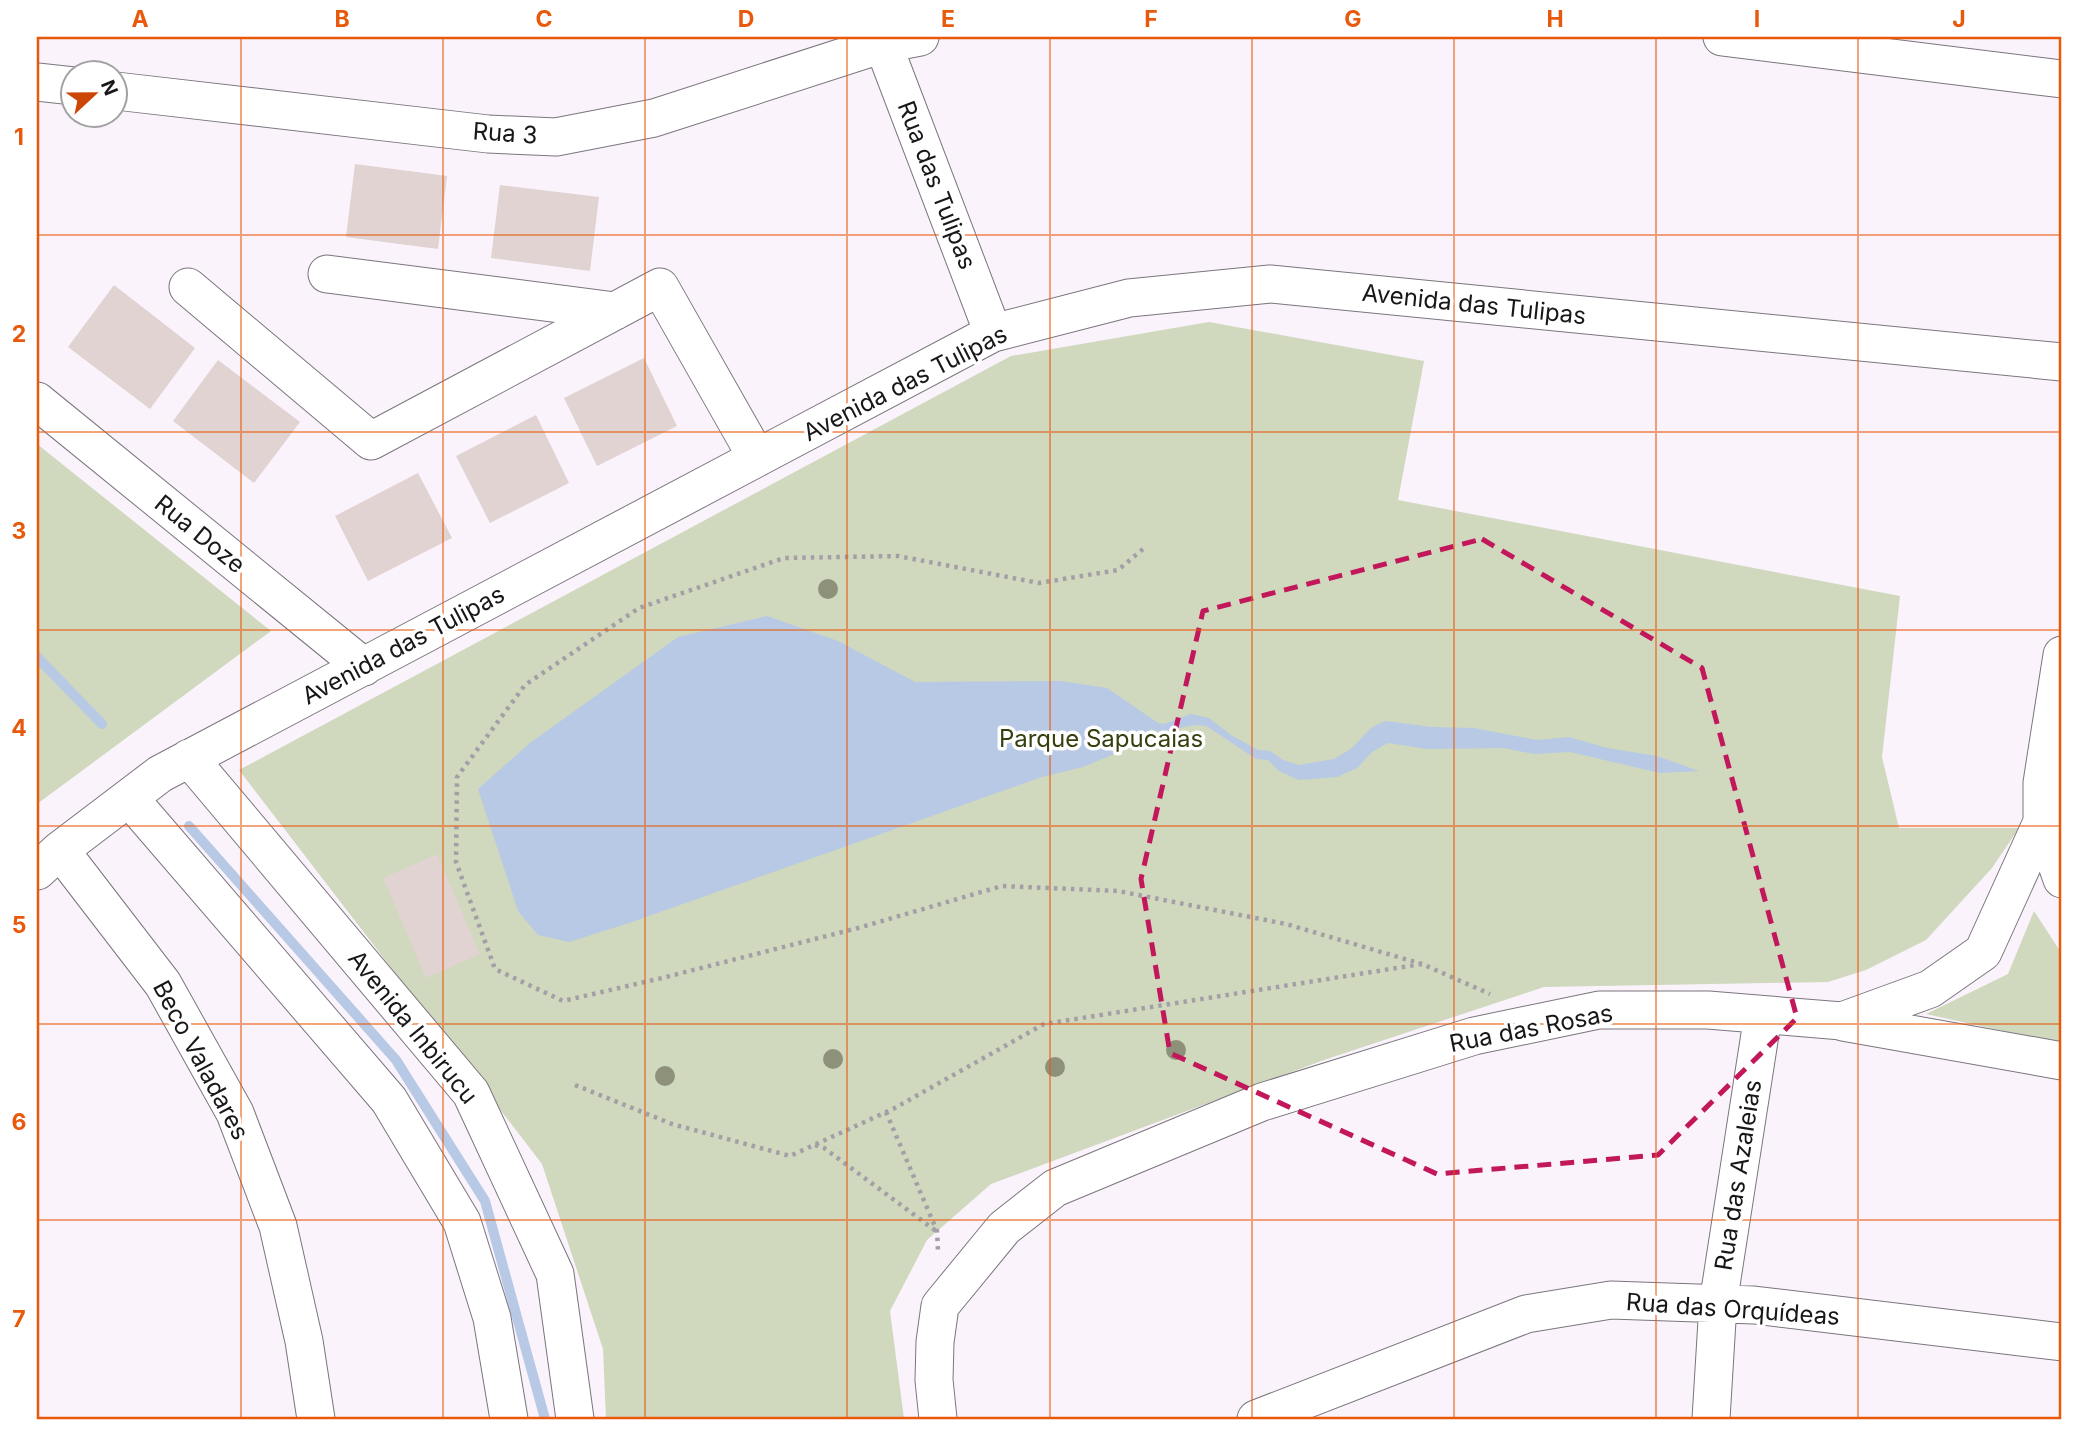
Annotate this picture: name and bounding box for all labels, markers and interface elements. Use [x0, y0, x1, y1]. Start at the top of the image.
text: A [131, 5, 149, 33]
text: B [334, 5, 350, 33]
text: C [535, 5, 553, 33]
text: D [738, 5, 754, 33]
text: E [941, 5, 955, 33]
text: F [1144, 5, 1158, 33]
text: G [1344, 5, 1362, 33]
text: H [1546, 5, 1564, 33]
text: I [1754, 5, 1760, 33]
text: J [1952, 5, 1966, 33]
north arrow [60, 60, 130, 130]
text: N [96, 77, 123, 99]
street label: Rua das Tulipas [892, 97, 982, 273]
street label: Rua 3 [472, 116, 538, 150]
text: 1 [14, 123, 24, 151]
street label: Avenida das Tulipas [1361, 278, 1587, 330]
street label: Avenida das Tulipas [798, 319, 1012, 447]
text: 2 [12, 320, 26, 348]
street label: Rua Doze [149, 489, 251, 579]
text: 3 [12, 517, 26, 545]
street label: Avenida das Tulipas [297, 579, 509, 711]
text: 4 [11, 714, 27, 742]
park label: Parque Sapucaias [999, 724, 1203, 753]
text: 5 [12, 911, 26, 939]
street label: Avenida Inbirucu [342, 944, 484, 1110]
street label: Beco Valadares [147, 975, 255, 1145]
street label: Rua das Rosas [1447, 998, 1615, 1058]
street label: Rua das Azaleias [1709, 1078, 1767, 1272]
text: 6 [12, 1108, 26, 1136]
street label: Rua das Orquídeas [1625, 1287, 1841, 1331]
text: 7 [12, 1305, 26, 1333]

